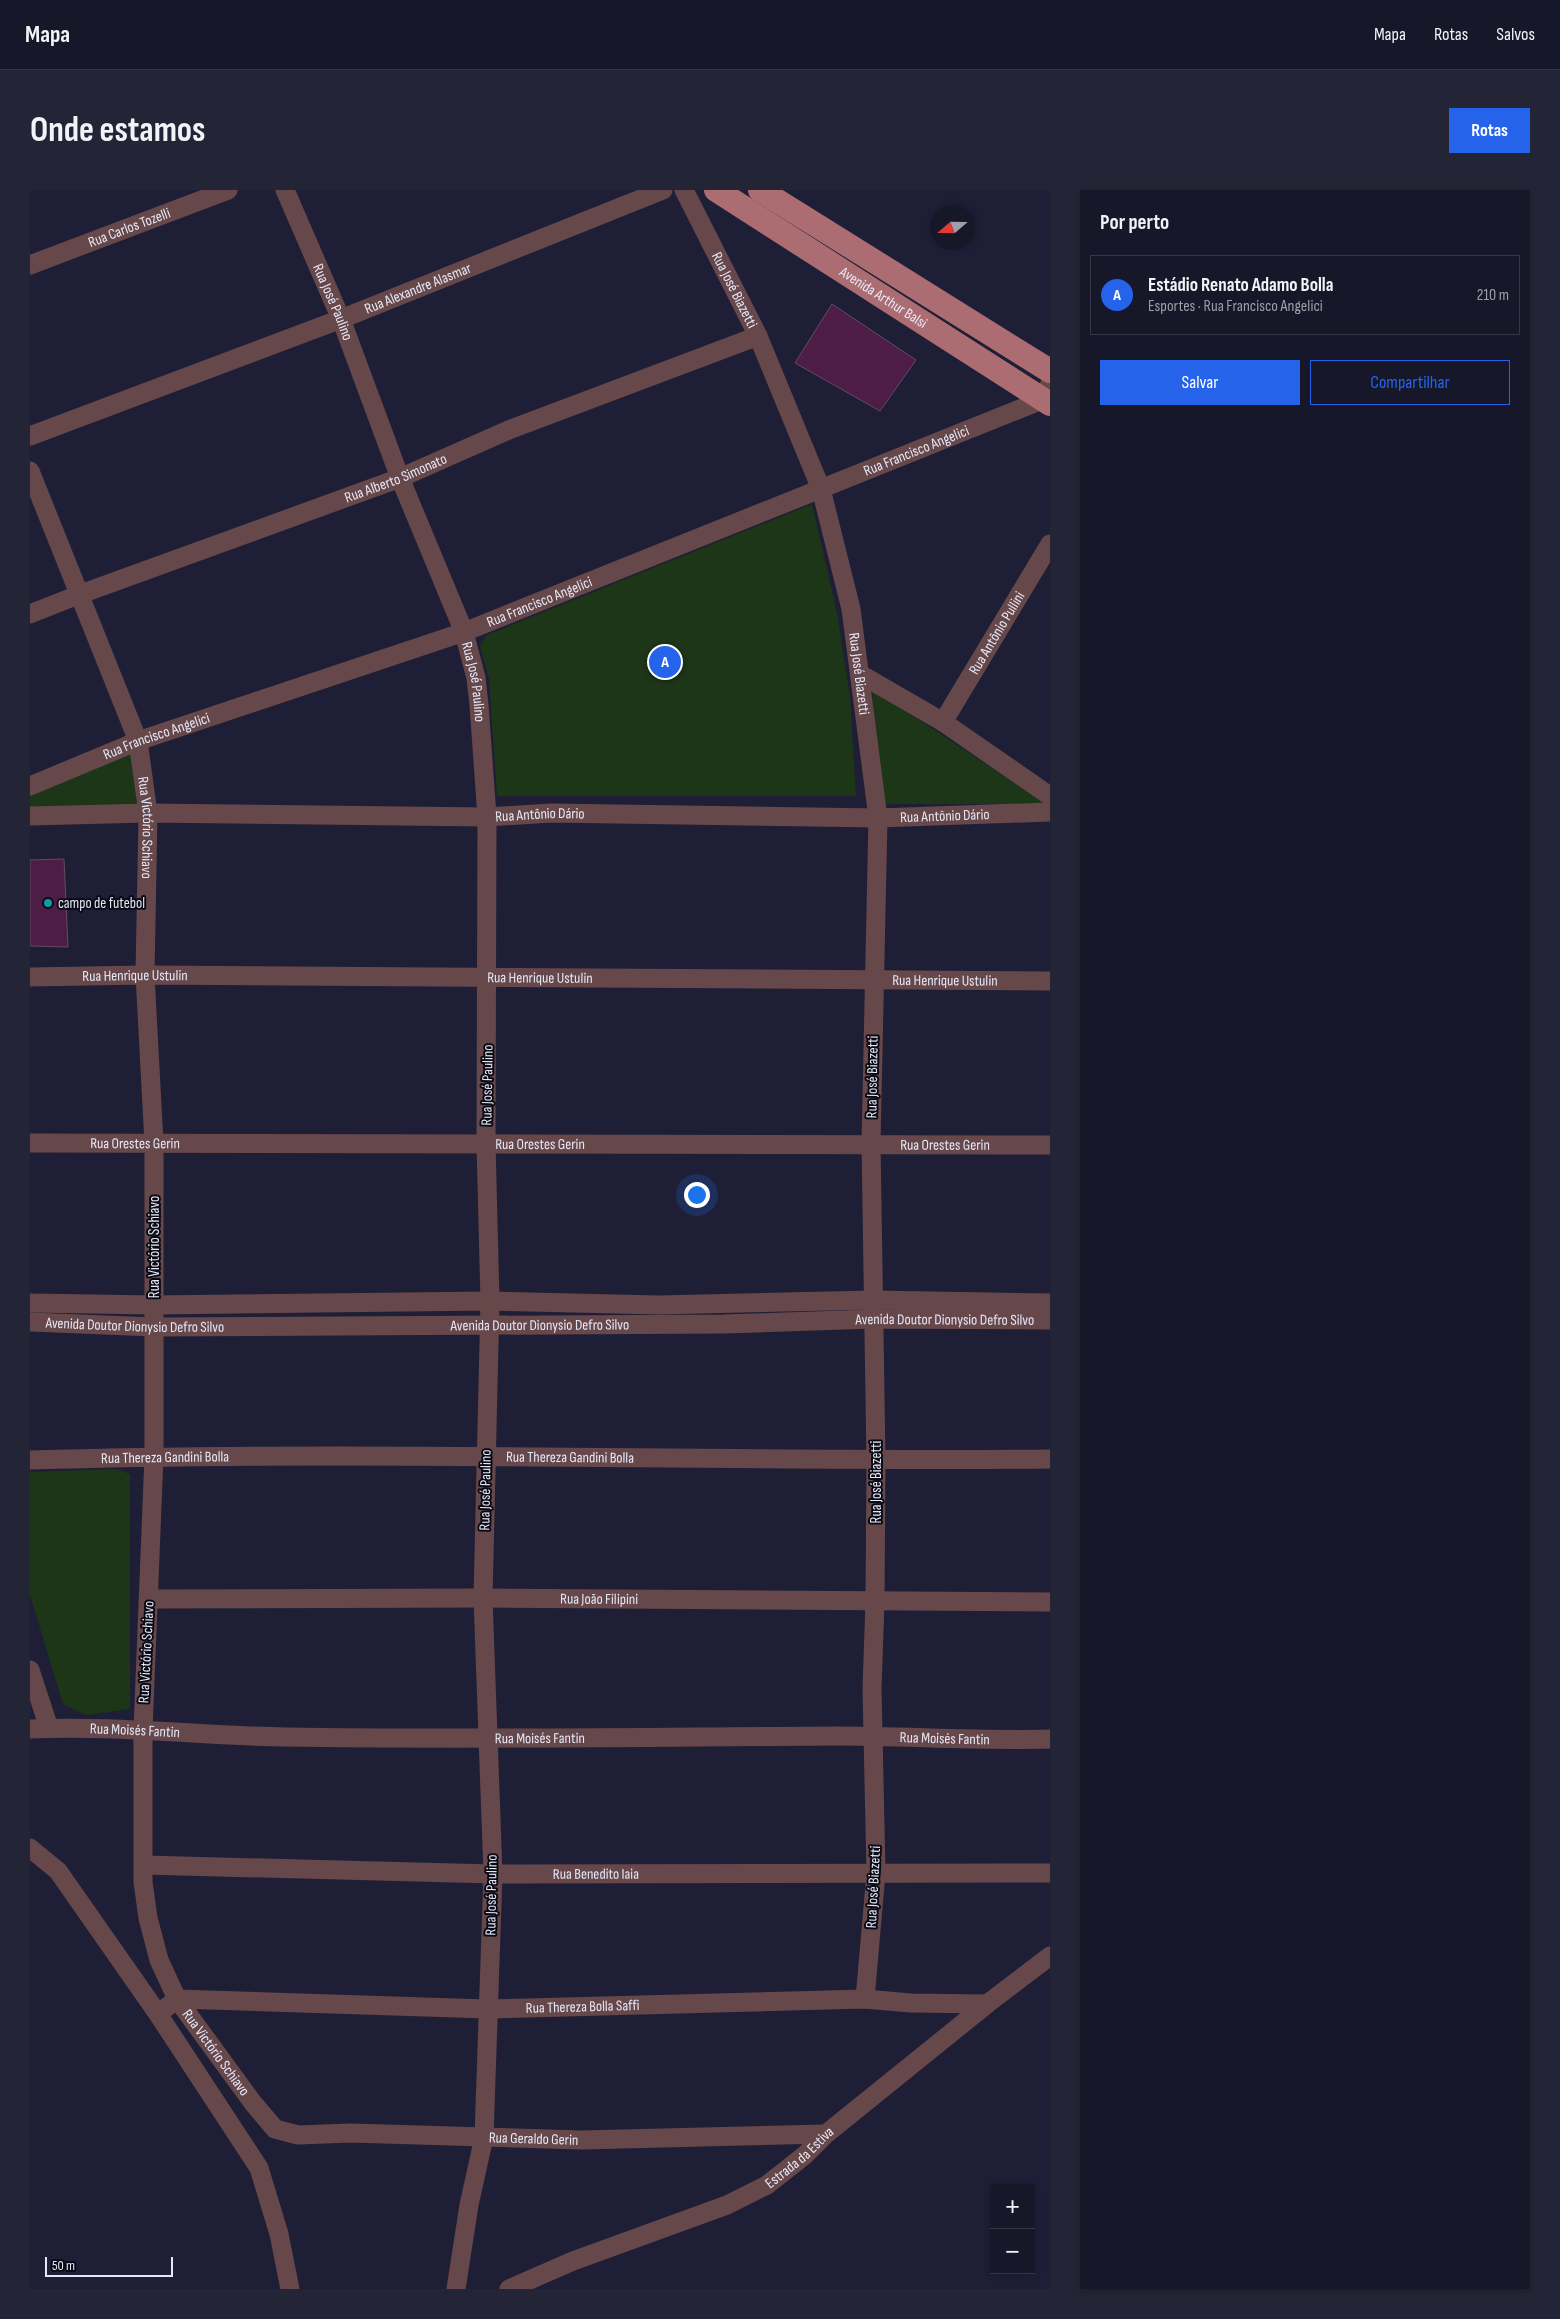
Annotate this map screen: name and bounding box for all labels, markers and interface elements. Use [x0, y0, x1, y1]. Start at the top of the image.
text: Mapa [25, 20, 70, 49]
text: Mapa [1374, 24, 1406, 45]
text: Rotas [1434, 24, 1468, 45]
text: Salvos [1496, 24, 1535, 45]
button: Rotas [1449, 108, 1530, 153]
text: Onde estamos [30, 109, 206, 152]
street label: Rua Carlos Tozelli [86, 204, 173, 252]
north arrow [930, 205, 975, 250]
text: Por perto [1100, 210, 1169, 235]
street label: Rua José Biazetti [707, 249, 761, 332]
street label: Rua Alexandre Alasmar [362, 259, 475, 319]
street label: Rua José Paulino [308, 261, 357, 343]
street label: Avenida Arthur Balsi [835, 262, 931, 333]
text: Estádio Renato Adamo Bolla [1148, 274, 1333, 297]
text: A [1113, 286, 1121, 305]
text: 210 m [1477, 286, 1509, 305]
text: Esportes · Rua Francisco Angelici [1148, 297, 1323, 316]
button: Salvar [1100, 360, 1300, 405]
button: Compartilhar [1310, 360, 1510, 405]
street label: Rua Francisco Angelici [861, 421, 972, 481]
street label: Rua Alberto Simonato [342, 450, 450, 507]
street label: Rua Francisco Angelici [484, 572, 595, 632]
street label: Rua Antônio Pullini [965, 588, 1029, 678]
street label: Rua José Biazetti [844, 631, 874, 716]
street label: Rua José Paulino [457, 640, 489, 723]
pin: A [649, 643, 681, 681]
street label: Rua Francisco Angelici [100, 709, 212, 764]
street label: Rua Victório Schiavo [133, 775, 157, 879]
street label: Rua Antônio Dário [495, 804, 585, 826]
street label: Rua Antônio Dário [900, 805, 990, 827]
place label: campo de futebol [58, 894, 145, 913]
marker: campo de futebol [42, 897, 54, 909]
street label: Rua Henrique Ustulin [82, 966, 188, 986]
street label: Rua Henrique Ustulin [487, 968, 593, 988]
street label: Rua Henrique Ustulin [892, 971, 998, 991]
street label: Rua José Biazetti [862, 1035, 883, 1119]
street label: Rua José Paulino [477, 1044, 498, 1126]
street label: Rua Orestes Gerin [90, 1134, 180, 1153]
street label: Rua Orestes Gerin [495, 1135, 585, 1154]
street label: Rua Orestes Gerin [900, 1136, 990, 1155]
your location [684, 1182, 710, 1208]
street label: Rua Victório Schiavo [145, 1196, 164, 1298]
street label: Avenida Doutor Dionysio Defro Silvo [854, 1310, 1034, 1330]
street label: Avenida Doutor Dionysio Defro Silvo [44, 1314, 224, 1337]
street label: Avenida Doutor Dionysio Defro Silvo [449, 1315, 629, 1335]
street label: Rua José Biazetti [867, 1440, 886, 1523]
street label: Rua Thereza Gandini Bolla [101, 1447, 229, 1468]
street label: Rua Thereza Gandini Bolla [506, 1448, 634, 1468]
street label: Rua José Paulino [475, 1449, 496, 1531]
street label: Rua João Filipini [560, 1590, 638, 1609]
street label: Rua Victório Schiavo [134, 1600, 159, 1704]
street label: Rua Moisés Fantin [90, 1719, 180, 1742]
street label: Rua Moisés Fantin [899, 1728, 990, 1749]
street label: Rua Moisés Fantin [495, 1729, 585, 1748]
street label: Rua José Biazetti [862, 1845, 885, 1929]
street label: Rua José Paulino [481, 1854, 502, 1936]
street label: Rua Benedito Iaia [553, 1865, 639, 1884]
street label: Rua Thereza Bolla Saffi [525, 1996, 640, 2018]
street label: Rua Victório Schiavo [178, 2006, 254, 2100]
street label: Estrada da Estiva [761, 2122, 838, 2193]
street label: Rua Geraldo Gerin [488, 2128, 579, 2150]
map controls [990, 2184, 1035, 2274]
button: + [990, 2184, 1035, 2229]
button: − [990, 2229, 1035, 2274]
scale bar [45, 2254, 172, 2277]
text: 50 m [52, 2257, 75, 2274]

